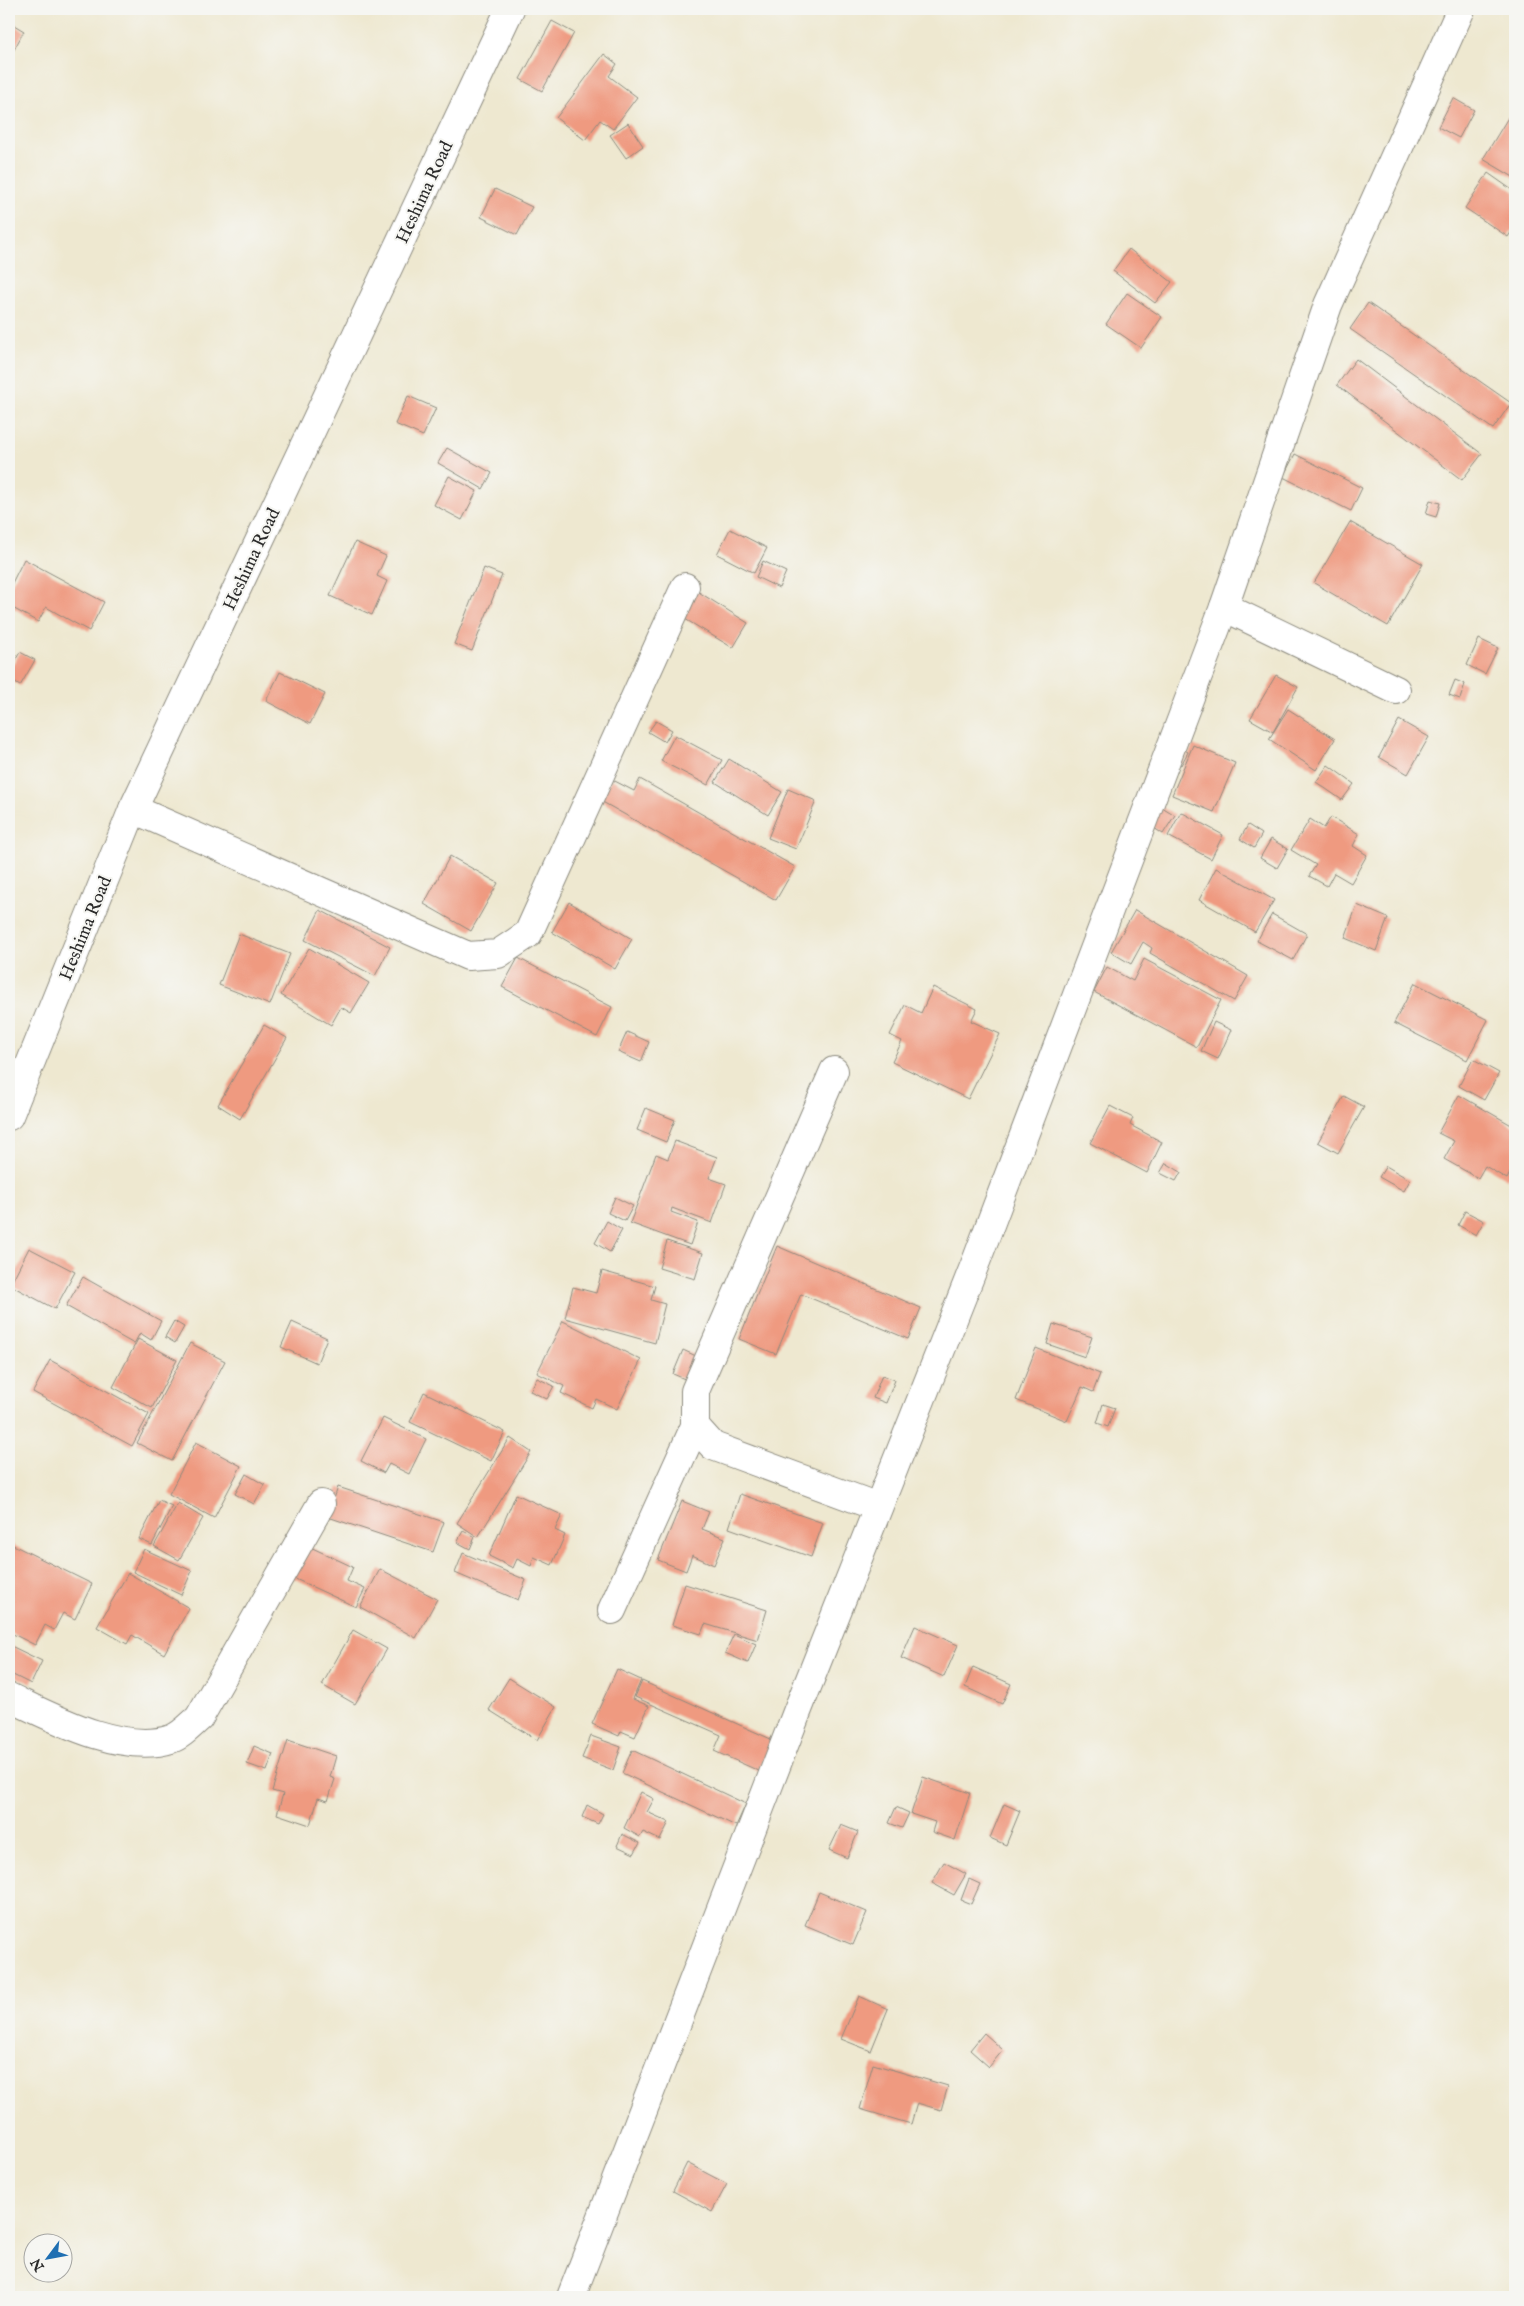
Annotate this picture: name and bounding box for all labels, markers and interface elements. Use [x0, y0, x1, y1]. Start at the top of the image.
street label: Heshima Road [392, 137, 459, 248]
street label: Heshima Road [219, 504, 286, 615]
street label: Heshima Road [55, 873, 118, 984]
north arrow [22, 2234, 72, 2284]
text: N [27, 2254, 49, 2275]

